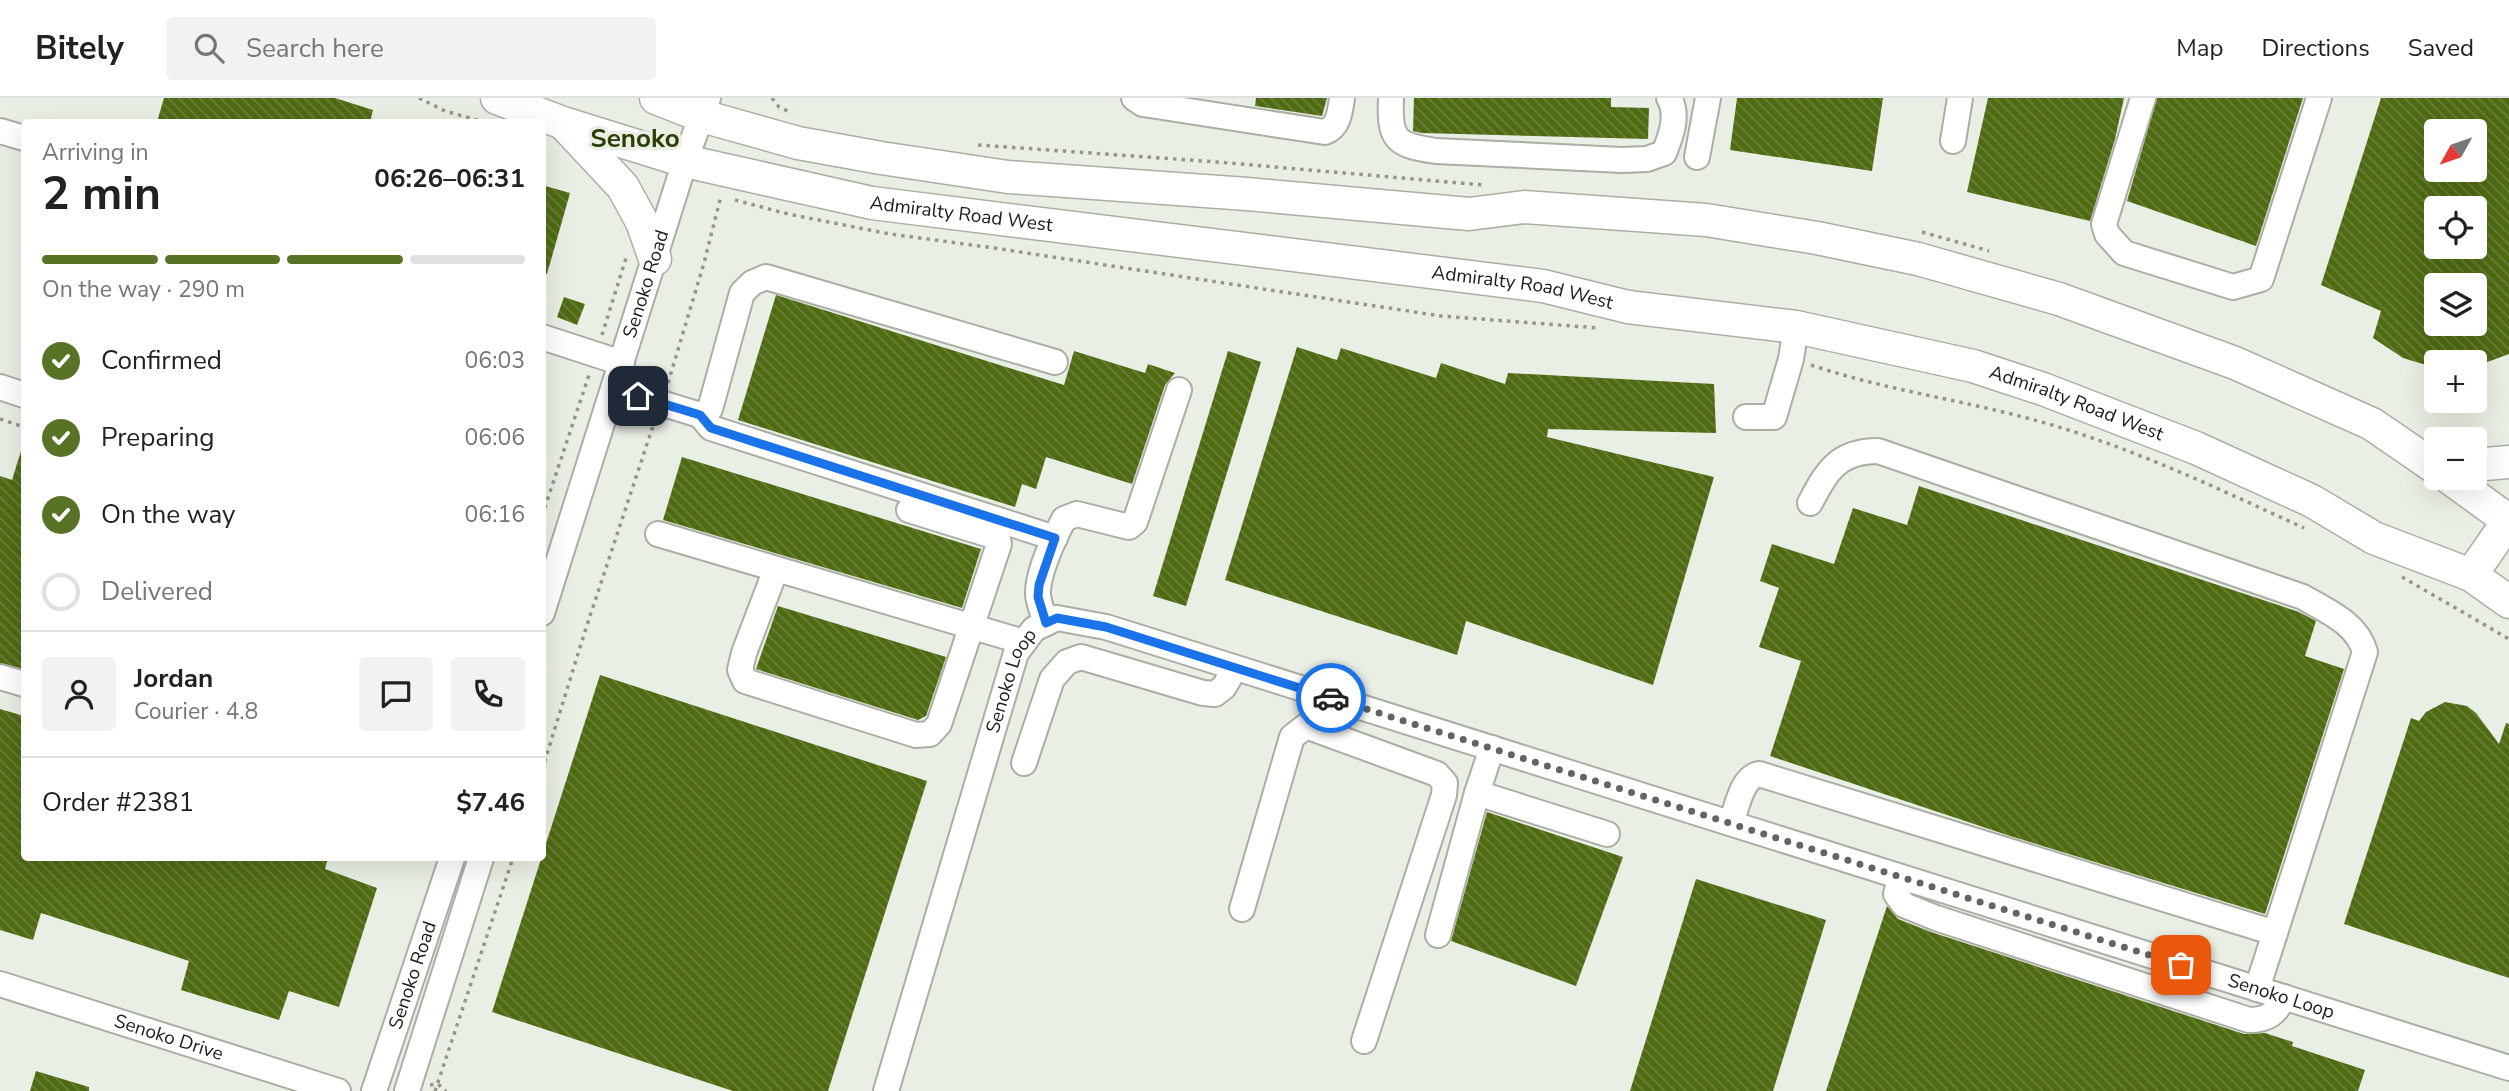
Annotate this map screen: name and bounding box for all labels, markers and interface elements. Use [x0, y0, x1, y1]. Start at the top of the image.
search box [166, 17, 656, 80]
text: Bitely [35, 26, 124, 71]
icon: search [190, 29, 228, 67]
text: Search here [246, 31, 384, 66]
text: Map [2176, 32, 2223, 64]
text: Directions [2261, 32, 2370, 64]
text: Saved [2408, 32, 2474, 64]
north arrow [2424, 119, 2487, 182]
map controls [2424, 119, 2487, 490]
district label: Senoko [590, 121, 680, 156]
text: Arriving in [42, 137, 149, 168]
text: 06:26–06:31 [374, 161, 525, 196]
text: 2 min [42, 162, 161, 225]
street label: Admiralty Road West [868, 190, 1055, 238]
button: locate [2424, 196, 2487, 259]
street label: Senoko Road [617, 227, 675, 341]
street label: Admiralty Road West [1430, 259, 1616, 316]
button: layers [2424, 273, 2487, 336]
text: On the way · 290 m [42, 274, 245, 305]
icon: check [42, 342, 80, 380]
text: Confirmed [101, 343, 222, 378]
text: 06:03 [465, 345, 525, 376]
button: + [2424, 350, 2487, 413]
street label: Admiralty Road West [1986, 359, 2168, 447]
pin [608, 366, 668, 426]
icon: home [619, 377, 657, 415]
icon: check [42, 419, 80, 457]
text: Preparing [101, 420, 214, 455]
text: 06:06 [465, 422, 525, 453]
button: − [2424, 427, 2487, 490]
icon: check [42, 496, 80, 534]
text: On the way [101, 497, 235, 532]
text: 06:16 [465, 499, 525, 530]
text: Delivered [101, 574, 213, 609]
street label: Senoko Loop [980, 623, 1043, 736]
button: person [42, 657, 116, 731]
button: chat [359, 657, 433, 731]
button: phone [451, 657, 525, 731]
text: Jordan [134, 661, 213, 696]
courier [1296, 663, 1366, 733]
icon: car [1312, 679, 1350, 717]
text: Courier · 4.8 [134, 696, 258, 727]
text: Order #2381 [42, 785, 194, 820]
text: $7.46 [456, 785, 525, 820]
street label: Senoko Road [383, 918, 443, 1033]
pin [2151, 935, 2211, 995]
icon: bag [2162, 946, 2200, 984]
street label: Senoko Loop [2225, 967, 2338, 1025]
street label: Senoko Drive [111, 1008, 227, 1067]

